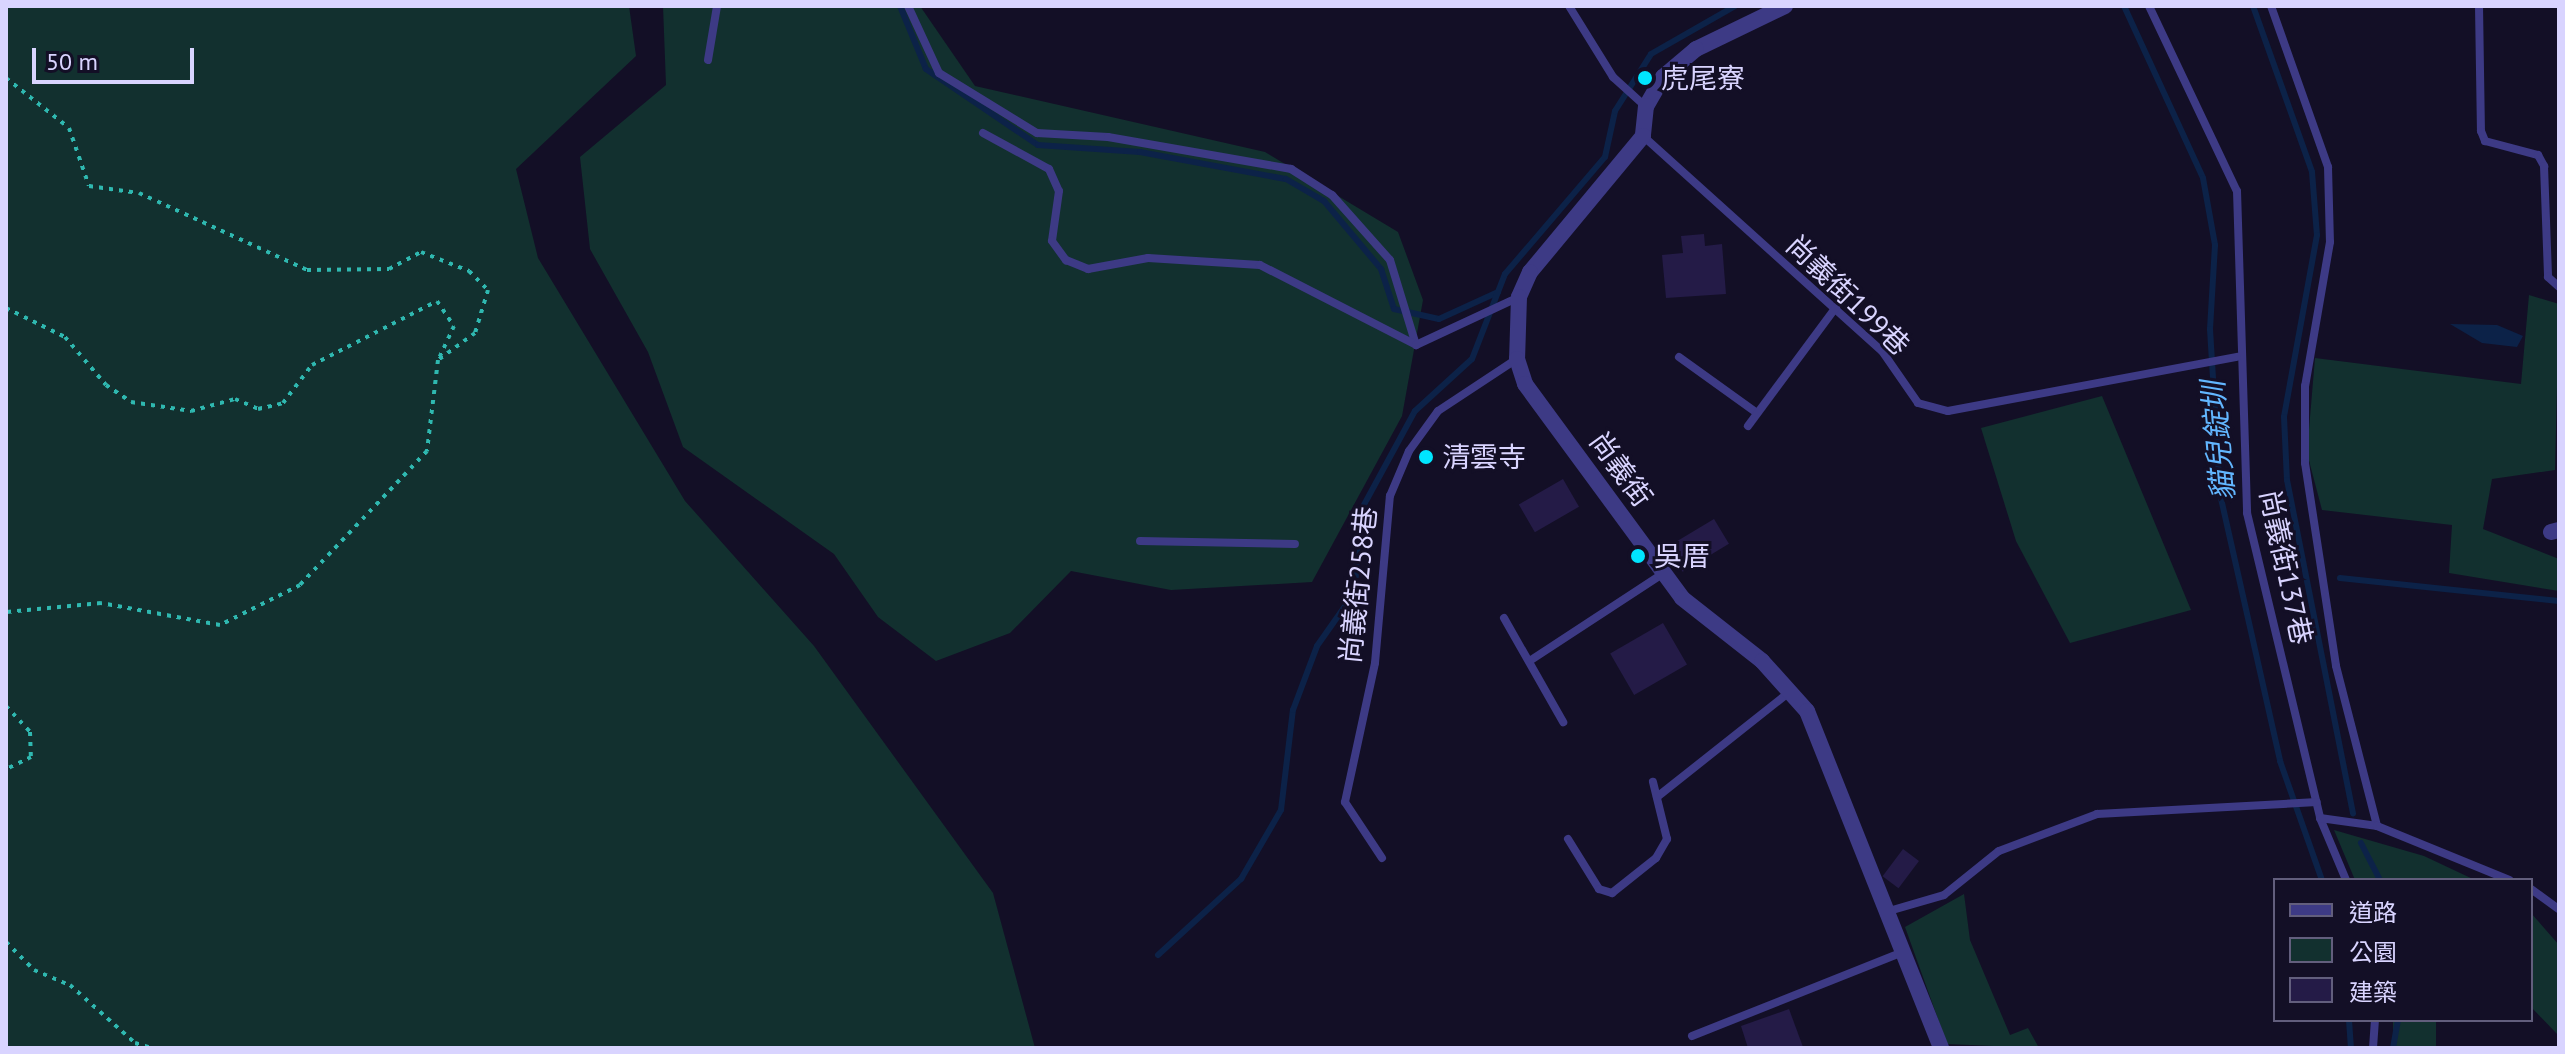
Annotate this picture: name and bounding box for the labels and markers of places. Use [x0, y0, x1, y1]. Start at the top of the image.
place label: 虎尾寮 [1661, 61, 1745, 95]
marker: 虎尾寮 [1636, 69, 1654, 87]
place label: 清雲寺 [1442, 440, 1526, 474]
marker: 清雲寺 [1417, 448, 1435, 466]
place label: 吳厝 [1654, 539, 1710, 573]
marker: 吳厝 [1629, 547, 1647, 565]

